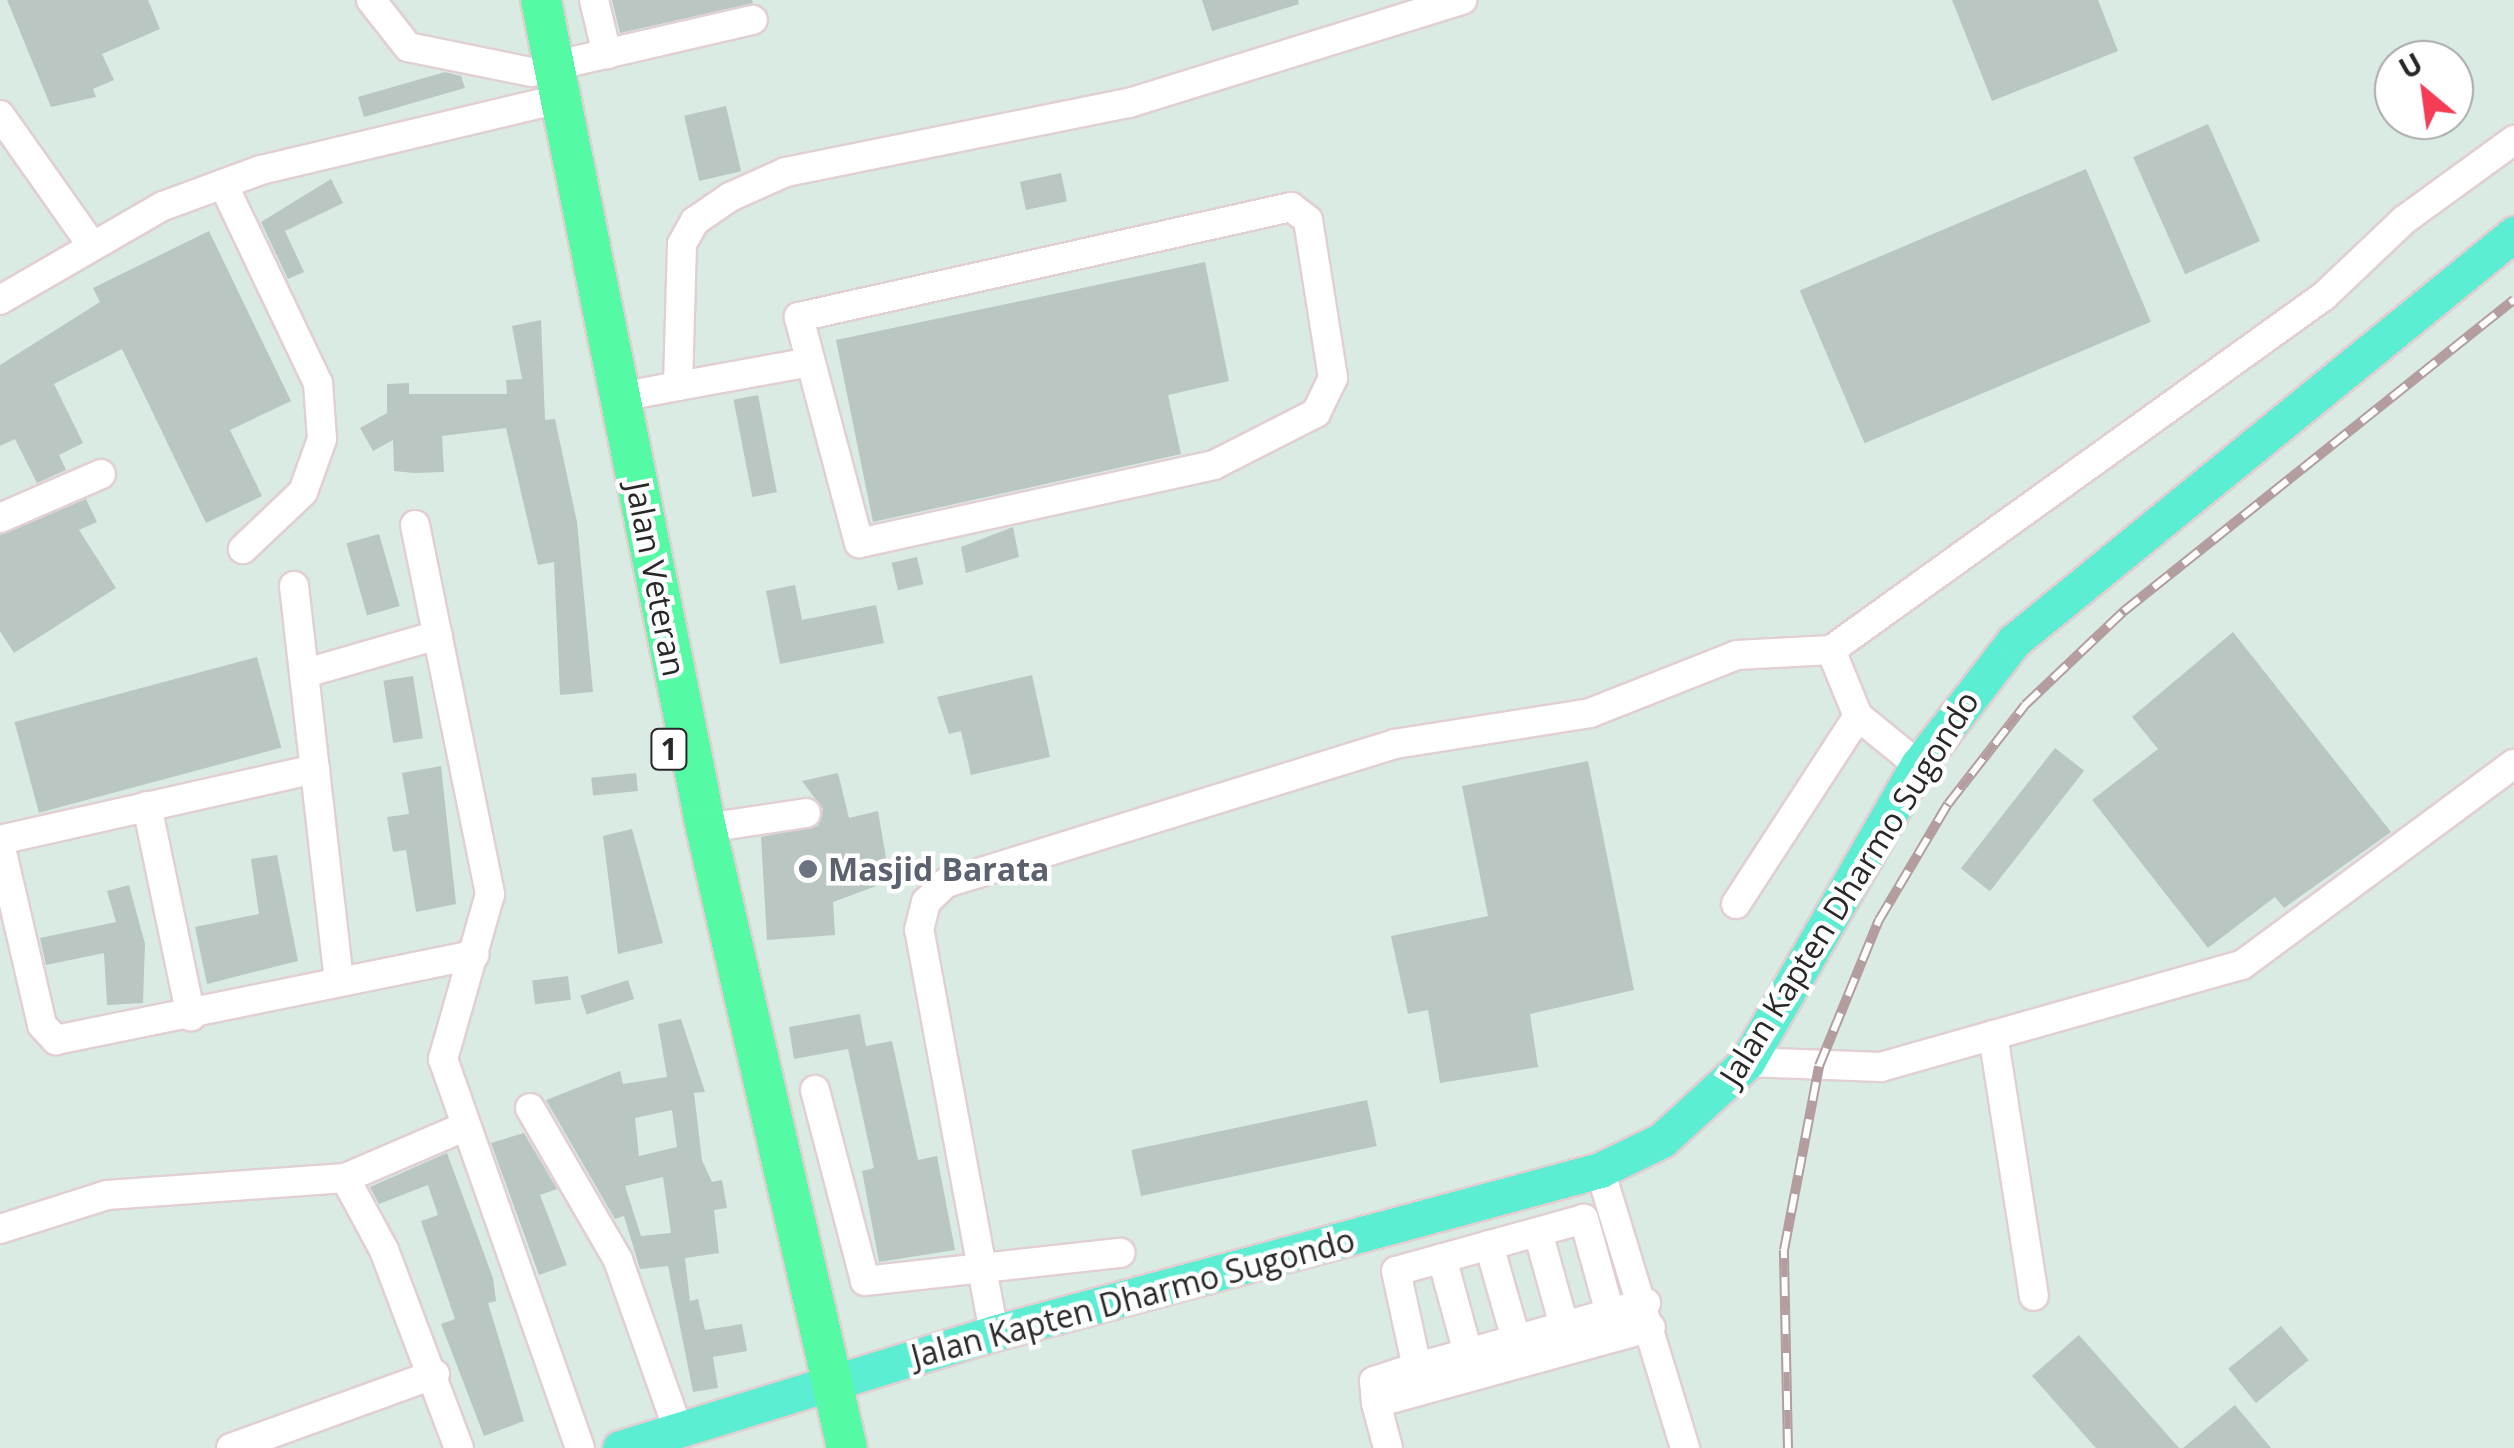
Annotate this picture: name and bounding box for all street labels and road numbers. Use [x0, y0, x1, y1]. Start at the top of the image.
street label: Jalan Veteran [618, 479, 694, 679]
street label: Jalan Kapten Dharmo Sugondo [1711, 684, 1987, 1092]
road number: 1 [649, 724, 689, 774]
street label: Jalan Kapten Dharmo Sugondo [907, 1220, 1359, 1376]

